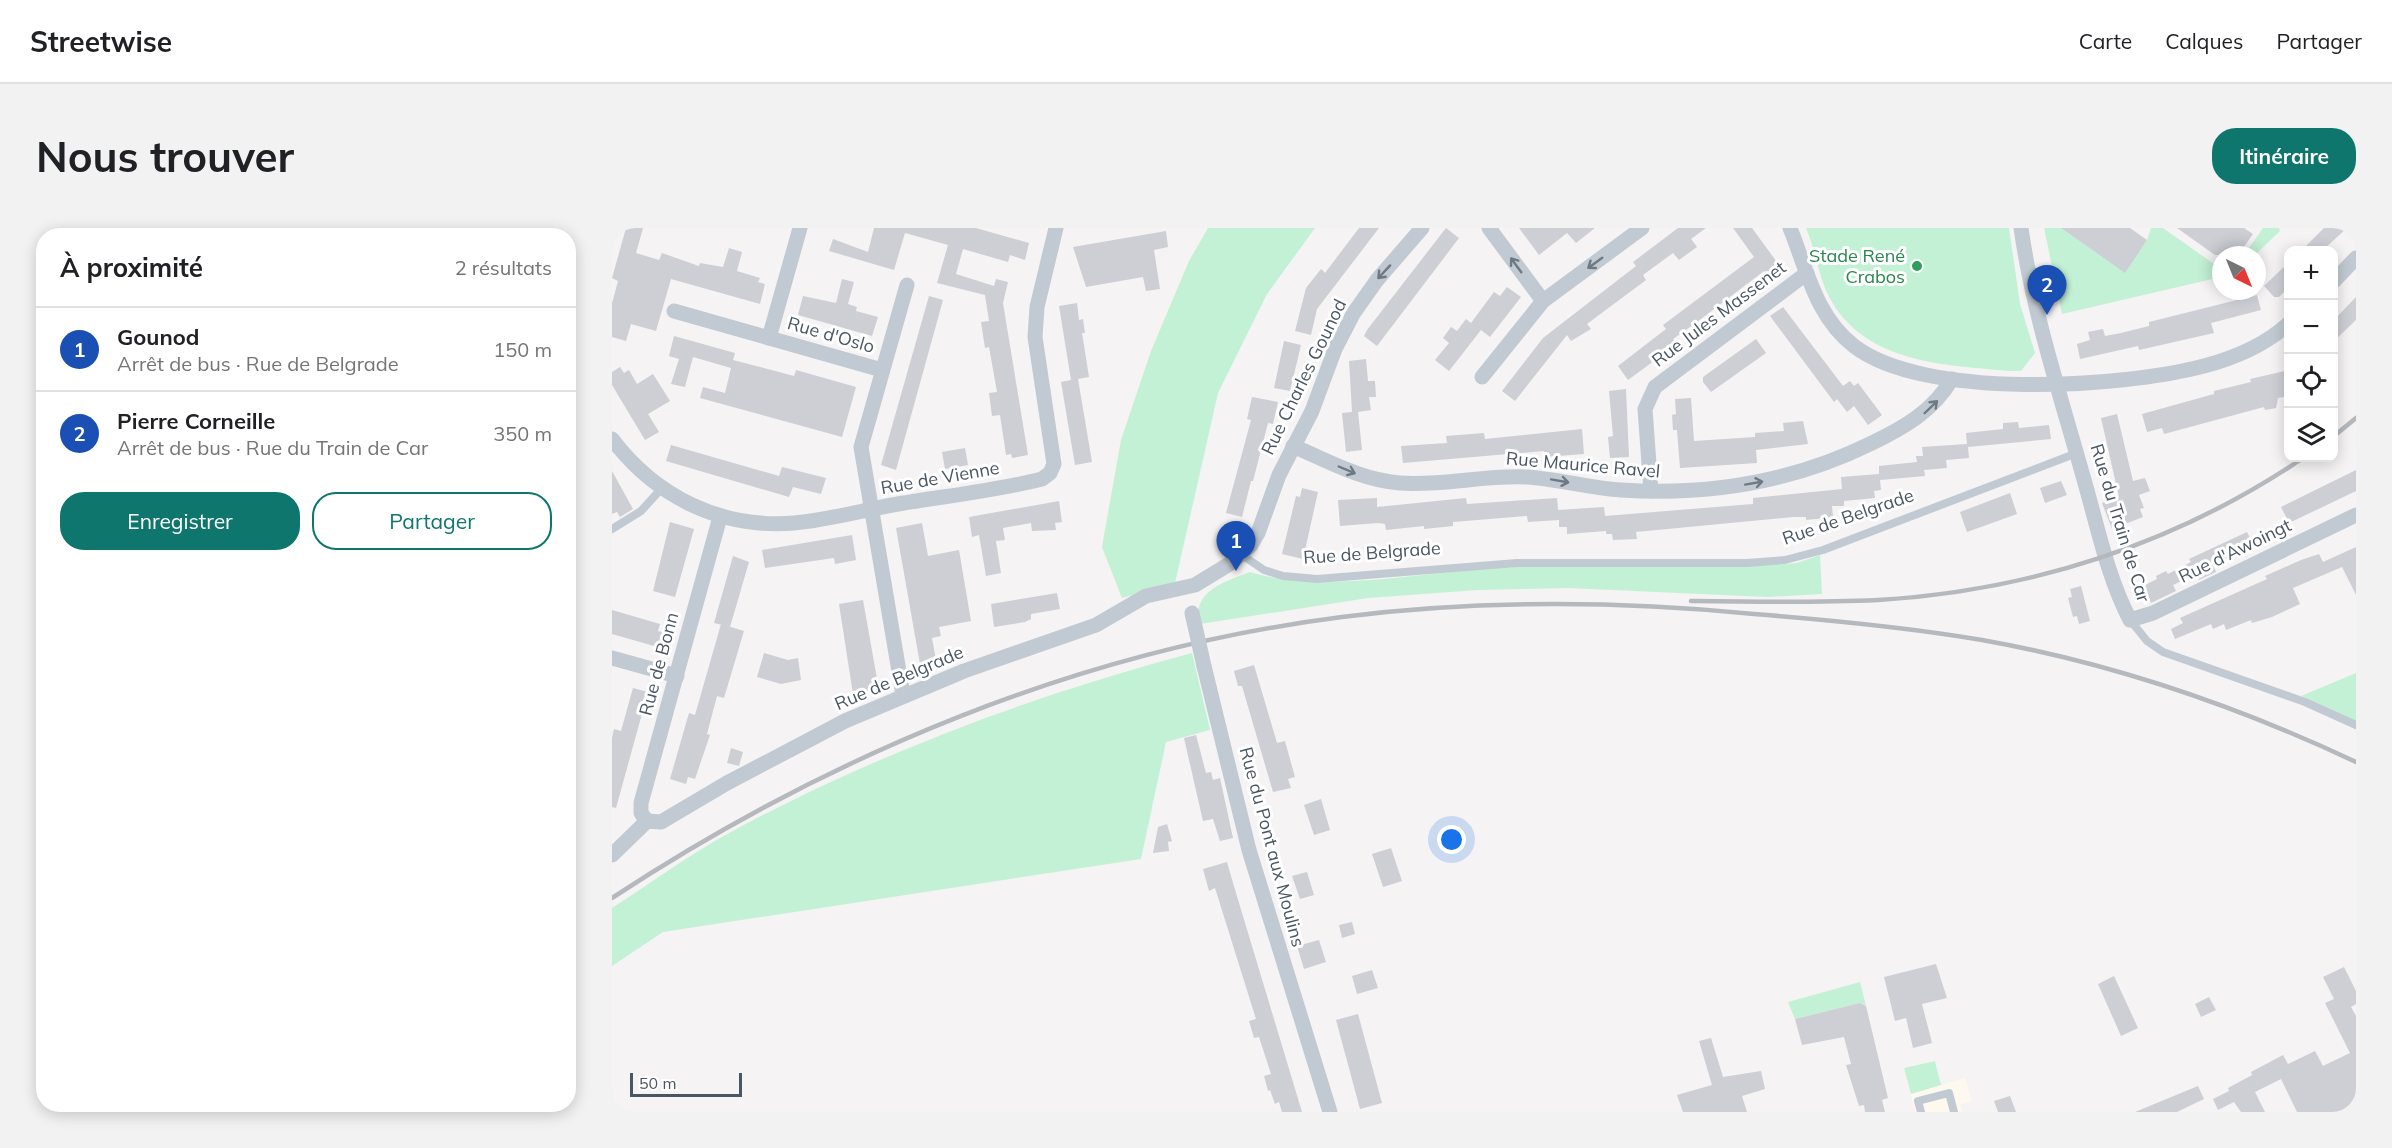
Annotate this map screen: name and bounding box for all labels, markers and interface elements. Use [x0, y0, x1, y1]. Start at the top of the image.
text: Streetwise [30, 24, 172, 59]
text: Carte [2079, 28, 2132, 54]
text: Calques [2165, 28, 2243, 54]
text: Partager [2276, 28, 2362, 54]
button: Itinéraire [2212, 128, 2356, 184]
text: Nous trouver [36, 130, 294, 183]
place label: Stade René Crabos [1809, 244, 1905, 288]
north arrow [2212, 246, 2266, 300]
map controls [2284, 246, 2338, 462]
button: + [2284, 246, 2338, 300]
text: À proximité [60, 251, 203, 284]
text: 2 résultats [455, 255, 552, 280]
one-way arrow [1587, 256, 1603, 269]
street label: Rue Jules Massenet [1647, 256, 1790, 371]
one-way arrow [1510, 257, 1522, 273]
marker: Stade René Crabos [1910, 259, 1924, 273]
one-way arrow [1377, 265, 1392, 280]
pin: 2 [2028, 266, 2066, 315]
street label: Rue Charles Gounod [1256, 295, 1351, 459]
button: − [2284, 300, 2338, 354]
street label: Rue d'Oslo [785, 311, 877, 358]
text: Gounod [117, 323, 199, 351]
text: 1 [74, 337, 86, 362]
text: 150 m [493, 337, 552, 362]
text: Arrêt de bus · Rue de Belgrade [117, 351, 399, 376]
button: locate [2284, 354, 2338, 408]
one-way arrow [1923, 399, 1938, 414]
text: Pierre Corneille [117, 407, 275, 435]
button: layers [2284, 408, 2338, 462]
text: 2 [74, 421, 86, 446]
text: 350 m [493, 421, 552, 446]
text: Arrêt de bus · Rue du Train de Car [117, 435, 428, 460]
street label: Rue du Train de Car [2085, 441, 2156, 605]
street label: Rue Maurice Ravel [1505, 446, 1661, 483]
street label: Rue de Vienne [879, 456, 1001, 499]
one-way arrow [1337, 465, 1355, 476]
one-way arrow [1550, 476, 1569, 487]
one-way arrow [1743, 477, 1763, 488]
street label: Rue de Belgrade [1779, 483, 1917, 550]
button: Enregistrer [60, 492, 300, 550]
button: Partager [312, 492, 552, 550]
street label: Rue d'Awoingt [2175, 513, 2295, 588]
pin: 1 [1216, 522, 1256, 571]
street label: Rue de Belgrade [1303, 536, 1441, 569]
street label: Rue de Bonn [634, 610, 683, 718]
street label: Rue de Belgrade [831, 640, 967, 715]
street label: Rue du Pont aux Moulins [1235, 744, 1310, 949]
your location [1437, 825, 1466, 854]
scale bar [630, 1070, 742, 1098]
text: 50 m [639, 1073, 676, 1093]

